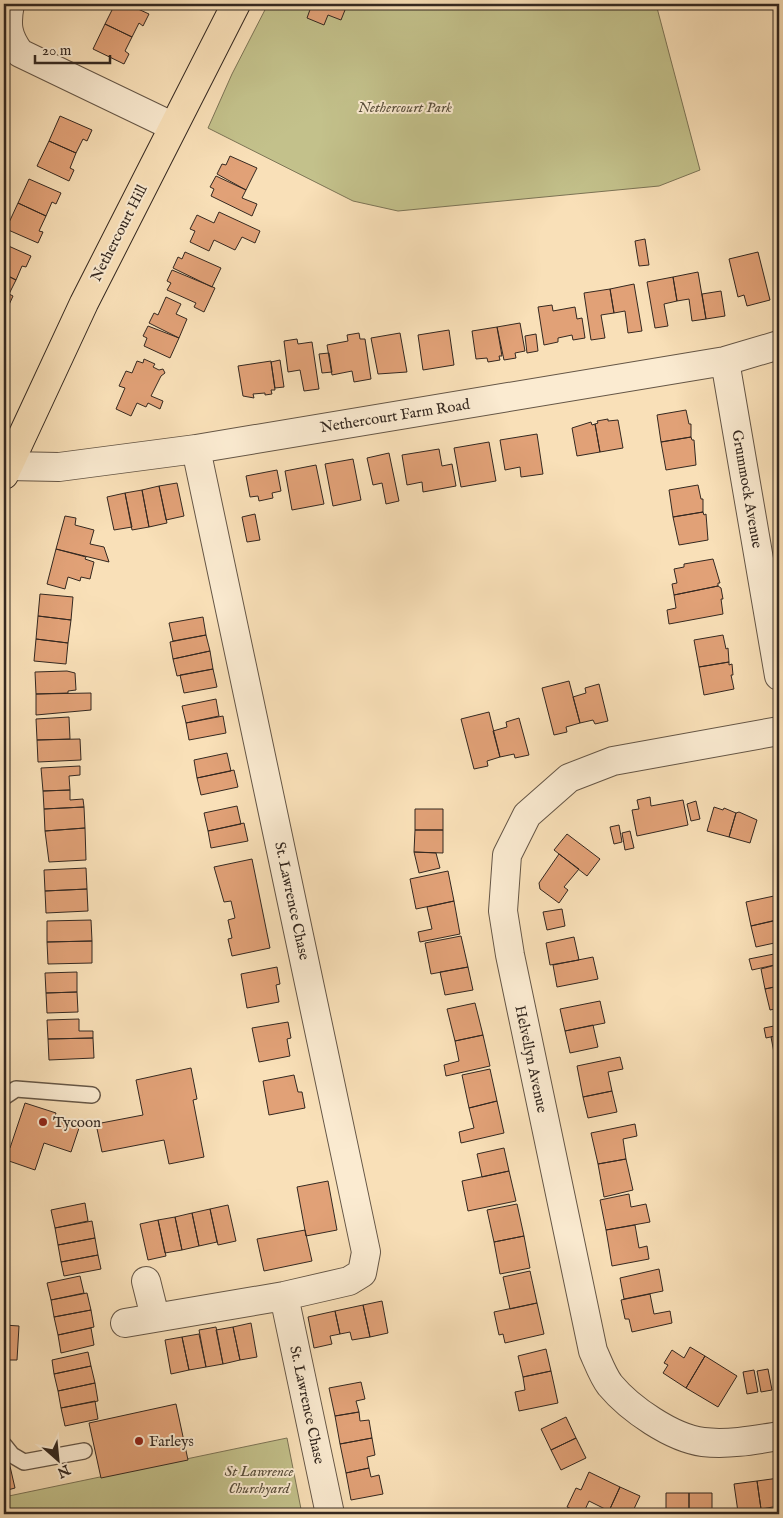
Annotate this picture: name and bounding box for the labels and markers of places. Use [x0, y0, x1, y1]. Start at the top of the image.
place label: Tycoon [53, 1113, 101, 1132]
marker: Tycoon [37, 1116, 49, 1128]
place label: Farleys [149, 1432, 194, 1451]
marker: Farleys [133, 1435, 145, 1447]

